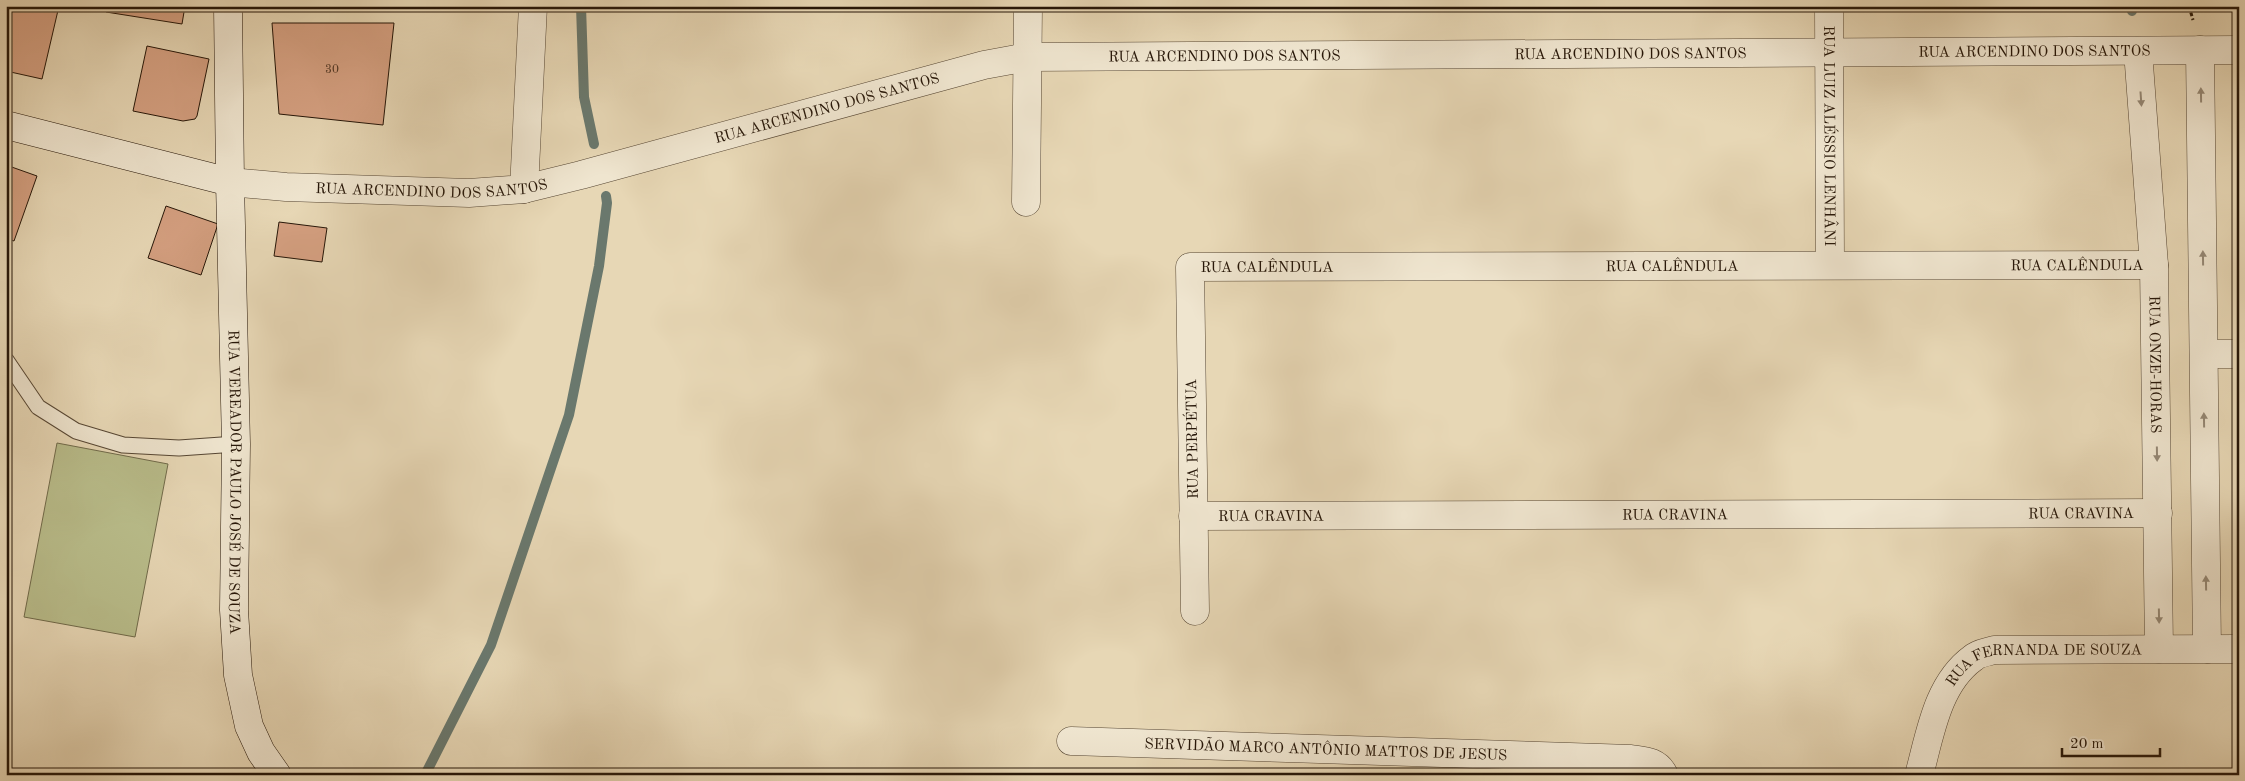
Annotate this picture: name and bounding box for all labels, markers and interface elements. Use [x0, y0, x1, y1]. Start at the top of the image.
street label: RUA LUIZ ALÉSSIO LENHÂNI [1820, 26, 1839, 247]
street label: RUA ARCENDINO DOS SANTOS [1918, 45, 2151, 61]
street label: RUA ARCENDINO DOS SANTOS [1514, 47, 1747, 63]
street label: RUA ARCENDINO DOS SANTOS [1108, 49, 1341, 66]
house number: 30 [325, 64, 339, 76]
street label: RUA ARCENDINO DOS SANTOS [713, 71, 941, 147]
one-way arrow [2197, 87, 2205, 103]
one-way arrow [2138, 92, 2146, 108]
street label: RUA ARCENDINO DOS SANTOS [315, 177, 549, 202]
one-way arrow [2198, 249, 2206, 265]
street label: RUA CALÊNDULA [2010, 256, 2144, 274]
street label: RUA CALÊNDULA [1605, 257, 1739, 275]
street label: RUA CALÊNDULA [1200, 258, 1334, 276]
street label: RUA ONZE-HORAS [2145, 295, 2162, 433]
street label: RUA VEREADOR PAULO JOSÉ DE SOUZA [224, 329, 244, 635]
street label: RUA PERPÉTUA [1182, 378, 1202, 499]
one-way arrow [2200, 412, 2208, 428]
one-way arrow [2153, 446, 2161, 462]
street label: RUA CRAVINA [2028, 507, 2135, 522]
street label: RUA CRAVINA [1622, 508, 1729, 524]
street label: RUA CRAVINA [1218, 510, 1325, 525]
one-way arrow [2202, 574, 2210, 590]
one-way arrow [2155, 609, 2163, 625]
street label: RUA FERNANDA DE SOUZA [1944, 643, 2143, 689]
scale bar [2062, 726, 2160, 758]
street label: SERVIDÃO MARCO ANTÔNIO MATTOS DE JESUS [1144, 736, 1508, 764]
text: 20 m [2070, 737, 2104, 752]

